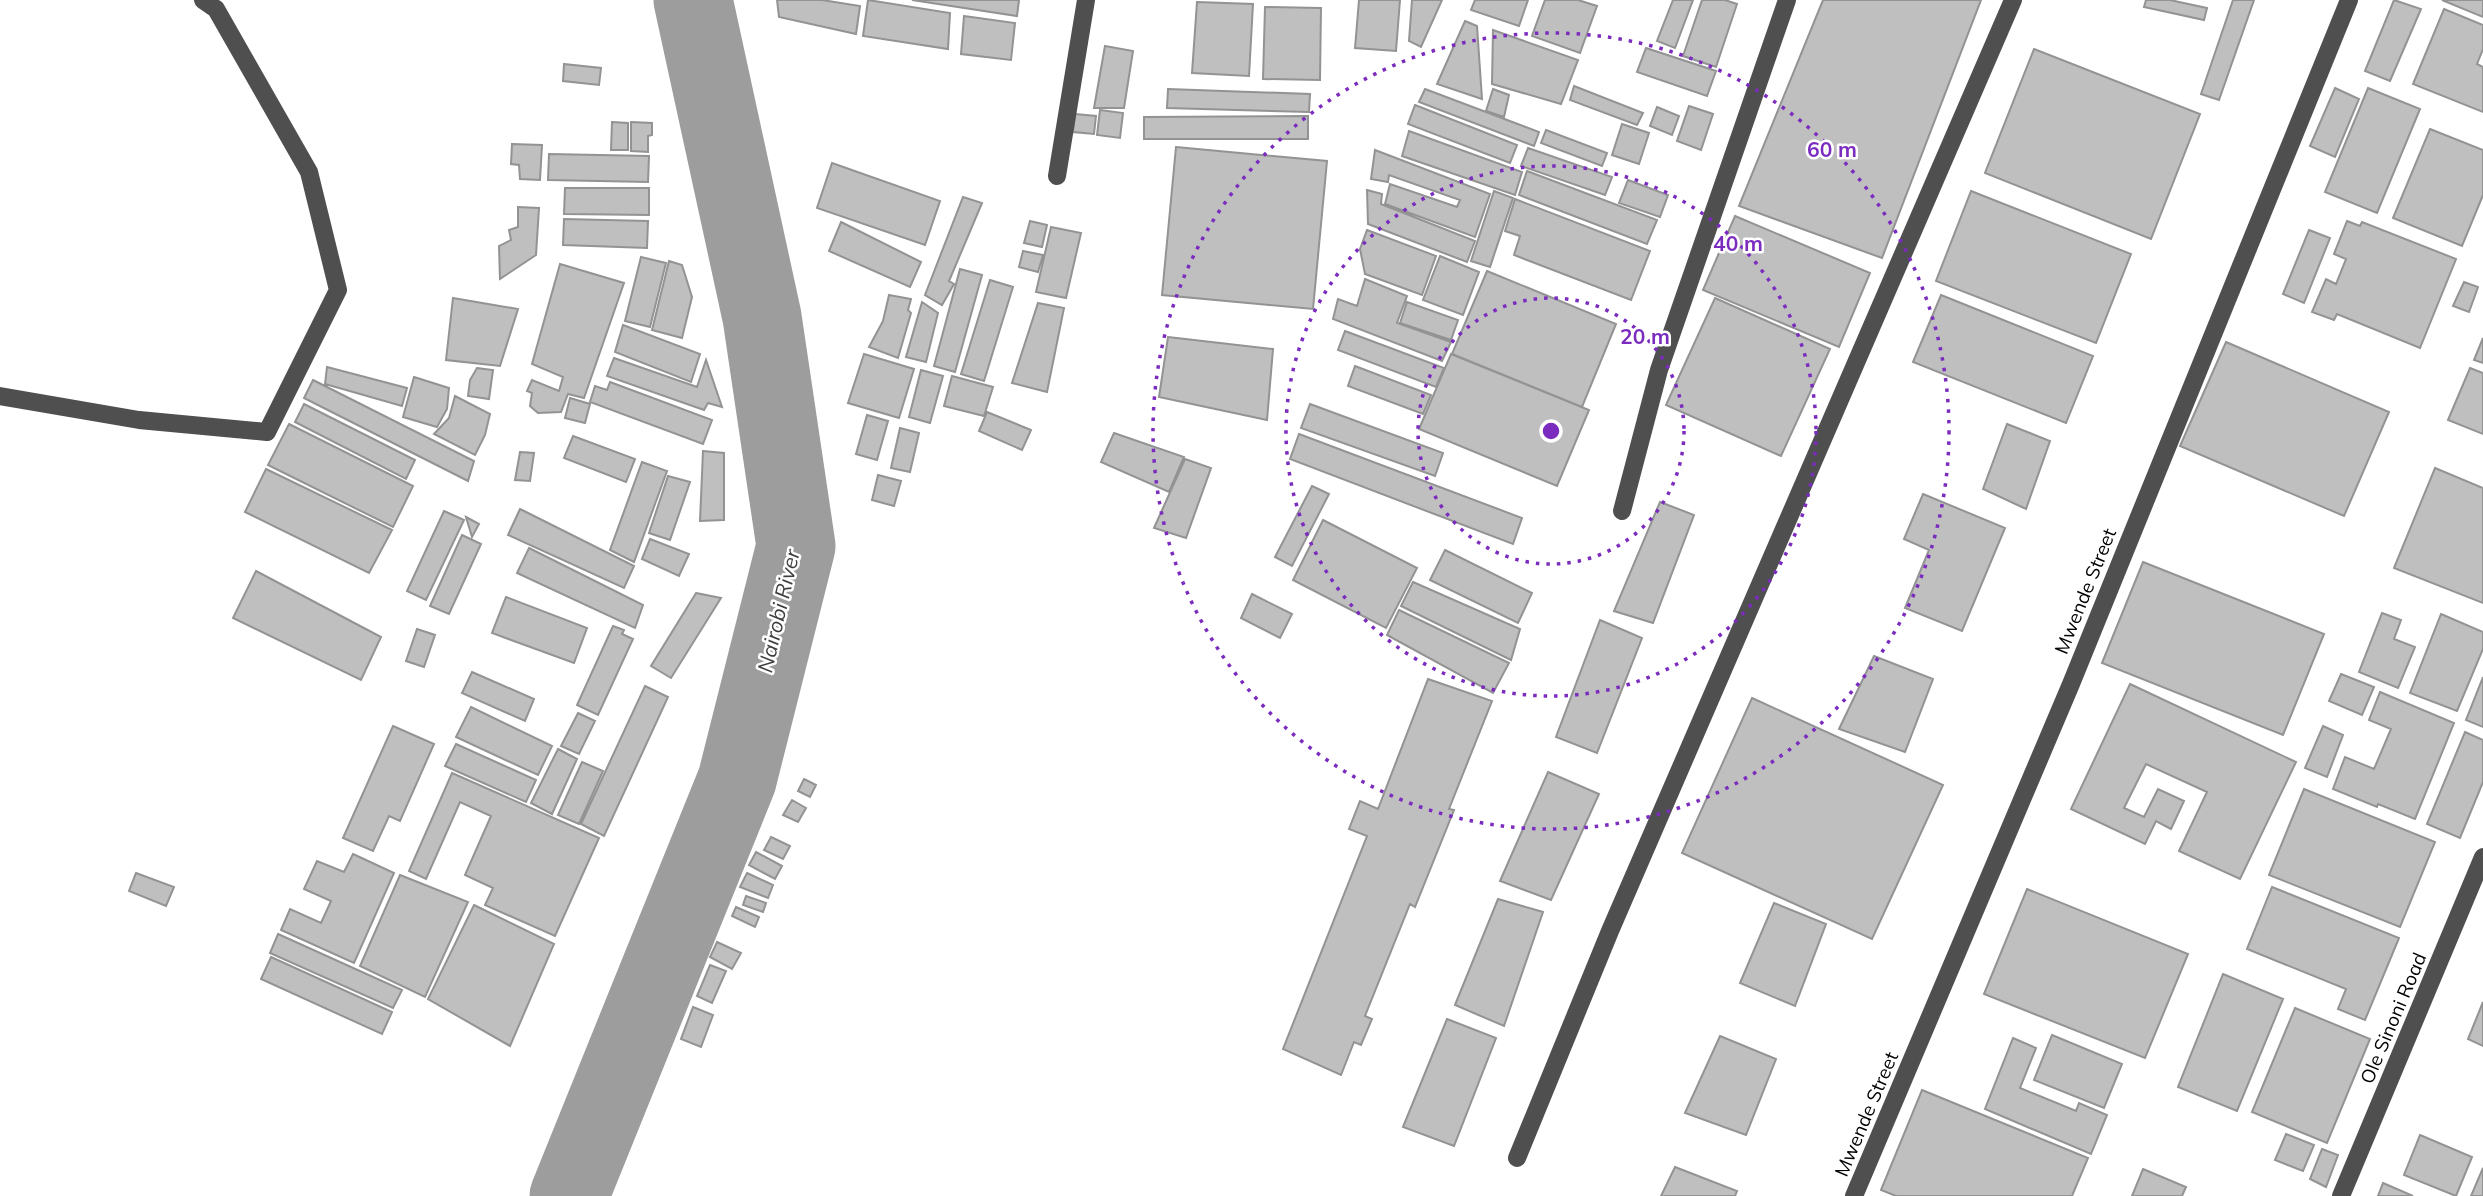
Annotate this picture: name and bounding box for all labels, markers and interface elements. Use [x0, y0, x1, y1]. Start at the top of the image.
text: 60 m [1807, 136, 1857, 162]
text: 40 m [1713, 230, 1763, 256]
text: 20 m [1620, 323, 1670, 349]
centre of rings [1539, 419, 1563, 443]
street label: Mwende Street [2049, 524, 2121, 657]
water label: Nairobi River [751, 545, 805, 675]
street label: Ole Sinoni Road [2355, 949, 2431, 1087]
street label: Mwende Street [1829, 1048, 1903, 1180]

